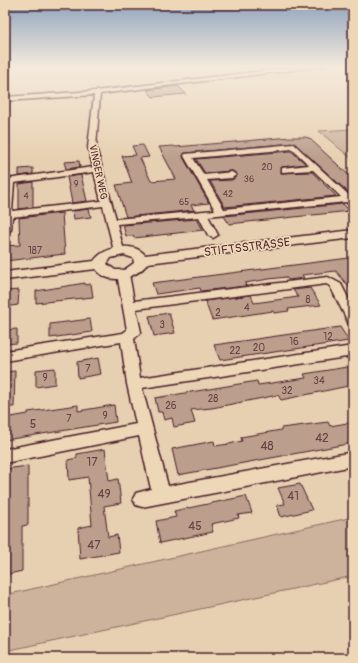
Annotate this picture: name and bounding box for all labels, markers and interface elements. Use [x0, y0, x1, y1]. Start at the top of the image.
street label: VINGER WEG [86, 144, 110, 201]
house number: 20 [261, 162, 273, 173]
house number: 36 [244, 174, 254, 185]
house number: 9 [74, 179, 79, 190]
house number: 42 [223, 189, 233, 200]
house number: 4 [23, 191, 29, 202]
house number: 65 [179, 197, 189, 208]
street label: STIFTSSTRASSE [203, 235, 291, 260]
house number: 187 [28, 245, 43, 257]
house number: 8 [305, 294, 311, 306]
house number: 4 [244, 302, 250, 314]
house number: 2 [215, 307, 221, 319]
house number: 3 [159, 319, 165, 331]
house number: 12 [323, 331, 333, 343]
house number: 16 [289, 336, 299, 348]
house number: 20 [253, 342, 265, 354]
house number: 22 [229, 345, 241, 357]
house number: 7 [85, 363, 91, 375]
house number: 9 [42, 372, 48, 384]
house number: 34 [313, 375, 325, 387]
house number: 32 [281, 385, 293, 397]
house number: 28 [208, 393, 218, 405]
house number: 26 [165, 400, 177, 412]
house number: 9 [102, 410, 108, 422]
house number: 7 [66, 413, 72, 425]
house number: 5 [30, 417, 36, 432]
house number: 42 [315, 431, 329, 446]
house number: 48 [260, 439, 274, 454]
house number: 17 [86, 455, 98, 470]
house number: 49 [97, 487, 111, 502]
house number: 41 [287, 489, 299, 504]
house number: 45 [188, 519, 202, 534]
house number: 47 [87, 538, 101, 553]

